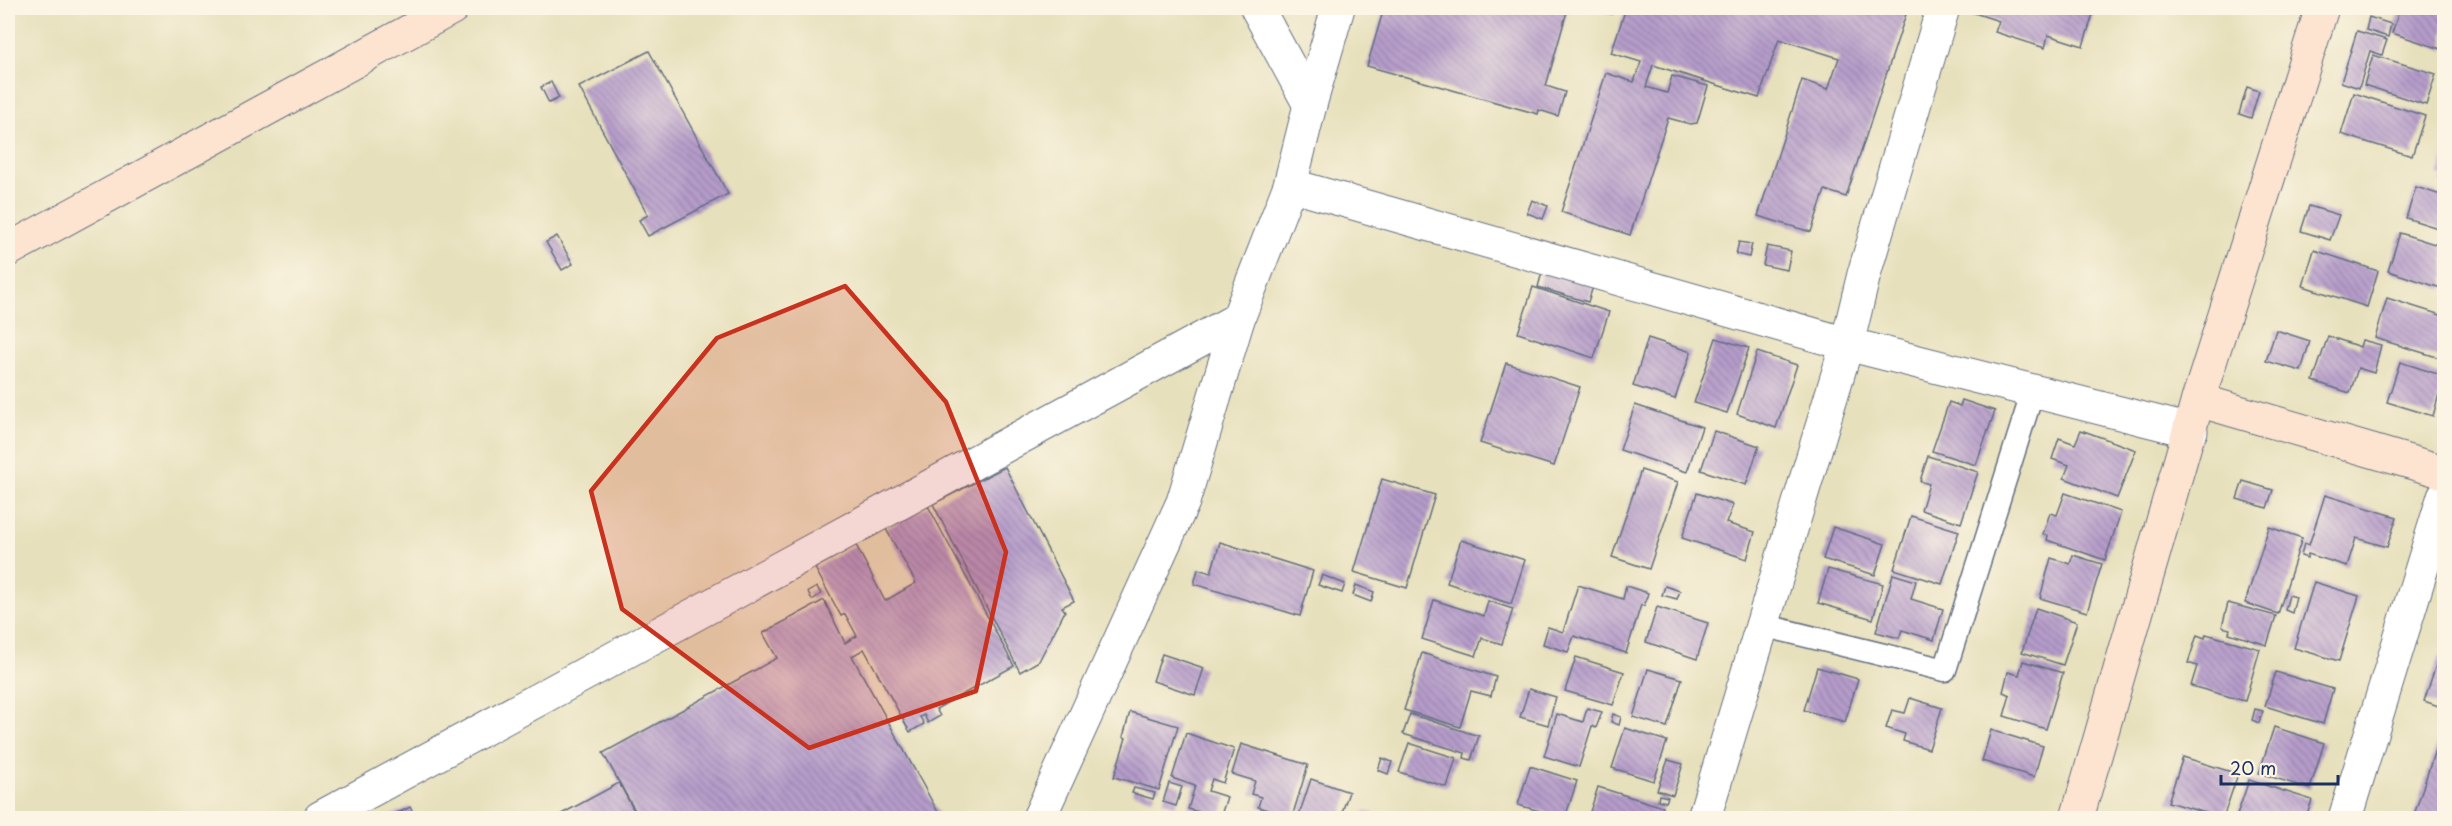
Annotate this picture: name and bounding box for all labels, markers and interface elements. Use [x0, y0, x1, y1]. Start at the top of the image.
scale bar [2221, 748, 2338, 786]
text: 20 m [2230, 754, 2276, 781]

